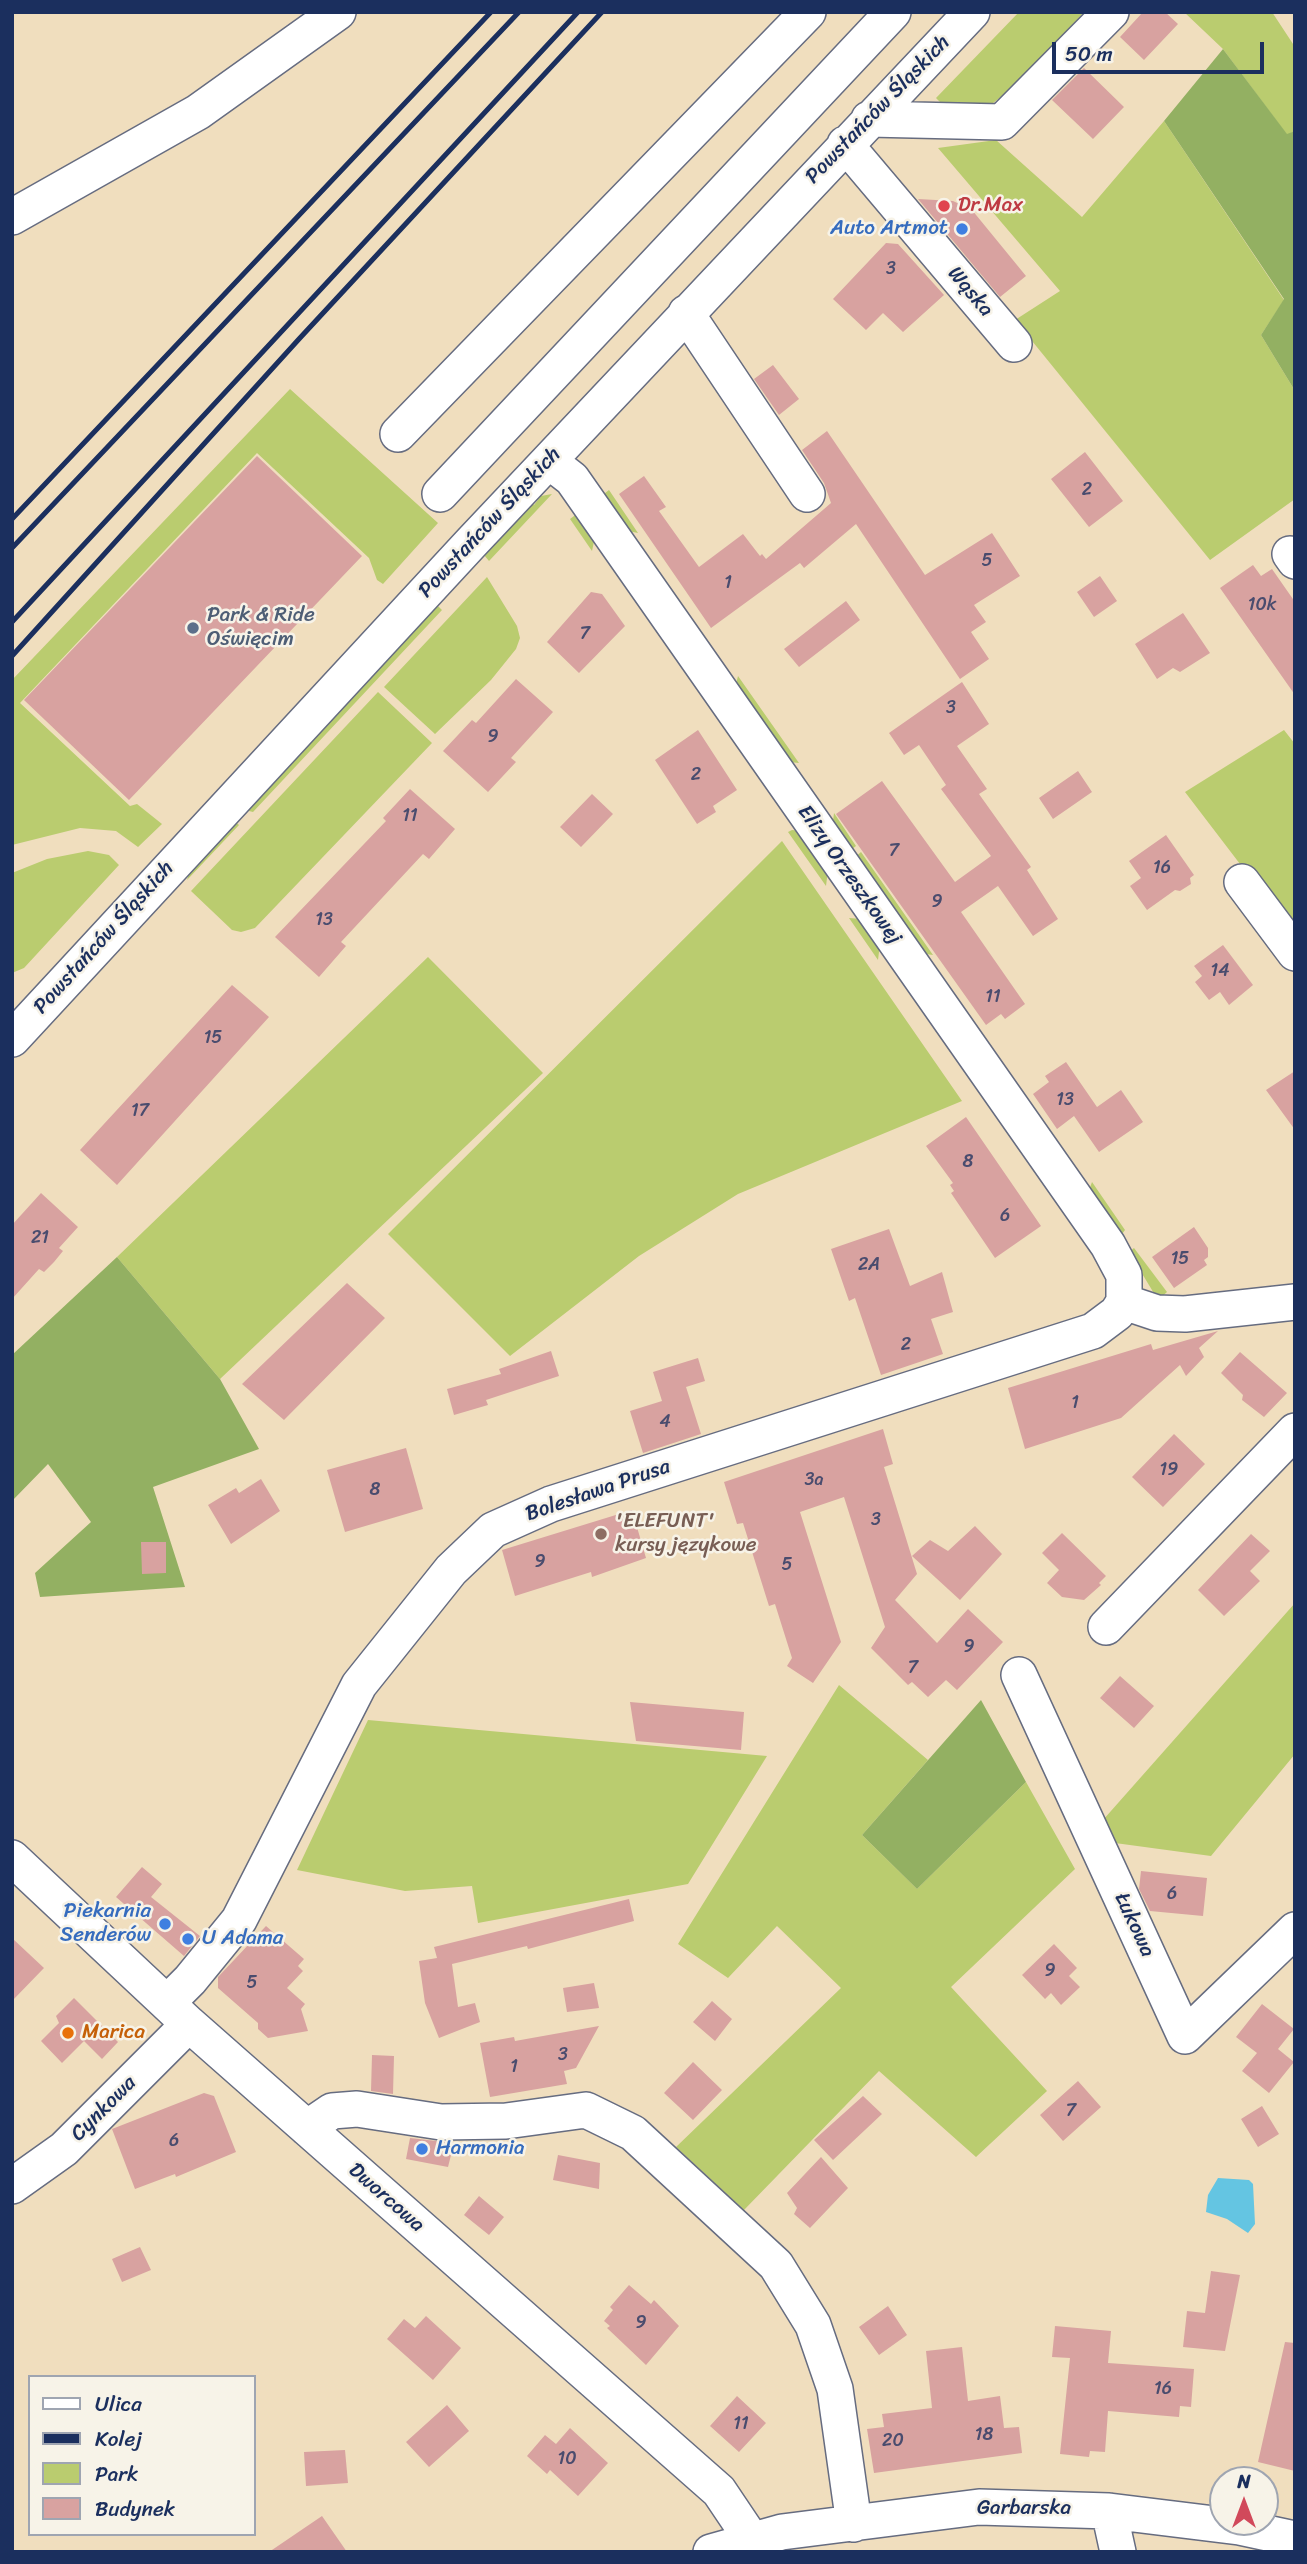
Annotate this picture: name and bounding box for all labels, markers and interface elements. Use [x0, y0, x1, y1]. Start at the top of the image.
scale bar [1055, 28, 1267, 72]
street label: Powstańców Śląskich [801, 30, 955, 190]
text: 50 m [1065, 35, 1113, 73]
place label: Dr.Max [958, 193, 1023, 219]
marker: Dr.Max [936, 198, 952, 214]
place label: Auto Artmot [830, 216, 948, 242]
marker: Auto Artmot [954, 221, 970, 237]
house number: 3 [886, 258, 896, 280]
street label: Wąska [942, 262, 998, 322]
street label: Powstańców Śląskich [414, 442, 566, 604]
house number: 2 [1082, 479, 1092, 501]
house number: 5 [982, 550, 992, 572]
house number: 1 [724, 572, 732, 594]
house number: 10k [1248, 594, 1276, 616]
place label: Park & Ride Oświęcim [207, 603, 315, 653]
marker: Park & Ride Oświęcim [185, 620, 201, 636]
house number: 7 [580, 623, 590, 645]
house number: 3 [946, 697, 956, 719]
house number: 9 [487, 726, 499, 748]
house number: 2 [691, 764, 701, 786]
street label: Elizy Orzeszkowej [792, 800, 906, 950]
house number: 11 [402, 805, 418, 827]
house number: 7 [889, 840, 899, 862]
street label: Powstańców Śląskich [29, 856, 179, 1020]
house number: 16 [1153, 857, 1171, 879]
house number: 9 [931, 891, 943, 913]
house number: 13 [315, 909, 333, 931]
house number: 14 [1211, 960, 1229, 982]
house number: 11 [985, 986, 1001, 1008]
house number: 15 [204, 1027, 222, 1049]
house number: 13 [1056, 1089, 1074, 1111]
house number: 17 [131, 1100, 149, 1122]
house number: 8 [963, 1151, 973, 1173]
house number: 6 [1000, 1205, 1010, 1227]
house number: 21 [31, 1227, 49, 1249]
house number: 15 [1171, 1248, 1189, 1270]
house number: 2A [858, 1254, 880, 1276]
house number: 2 [901, 1334, 911, 1356]
house number: 1 [1071, 1392, 1079, 1414]
house number: 4 [659, 1411, 671, 1433]
street label: Bolesława Prusa [522, 1454, 674, 1528]
house number: 19 [1160, 1459, 1178, 1481]
house number: 3a [805, 1469, 823, 1491]
house number: 8 [370, 1479, 380, 1501]
place label: 'ELEFUNT' kursy językowe [615, 1509, 756, 1559]
house number: 3 [871, 1509, 881, 1531]
marker: 'ELEFUNT' kursy językowe [593, 1526, 609, 1542]
house number: 9 [534, 1551, 546, 1573]
house number: 5 [782, 1554, 792, 1576]
house number: 9 [963, 1636, 975, 1658]
house number: 7 [908, 1657, 918, 1679]
house number: 6 [1167, 1883, 1177, 1905]
street label: Łukowa [1108, 1889, 1160, 1961]
place label: Piekarnia Senderów [60, 1899, 151, 1949]
marker: Piekarnia Senderów [157, 1916, 173, 1932]
place label: U Adama [202, 1926, 283, 1952]
marker: U Adama [180, 1931, 196, 1947]
house number: 9 [1044, 1960, 1056, 1982]
house number: 5 [247, 1972, 257, 1994]
place label: Marica [82, 2020, 145, 2046]
marker: Marica [60, 2025, 76, 2041]
house number: 3 [558, 2044, 568, 2066]
house number: 1 [510, 2056, 518, 2078]
street label: Cynkowa [66, 2071, 142, 2147]
house number: 7 [1066, 2100, 1076, 2122]
house number: 6 [169, 2130, 179, 2152]
place label: Harmonia [436, 2136, 525, 2162]
marker: Harmonia [414, 2141, 430, 2157]
street label: Dworcowa [343, 2158, 429, 2238]
house number: 9 [635, 2312, 647, 2334]
legend [28, 2375, 256, 2536]
house number: 16 [1154, 2378, 1172, 2400]
text: Ulica [95, 2385, 142, 2423]
house number: 11 [733, 2413, 749, 2435]
text: Kolej [95, 2420, 142, 2458]
house number: 18 [975, 2424, 993, 2446]
house number: 20 [882, 2430, 904, 2452]
house number: 10 [557, 2448, 577, 2470]
text: Park [95, 2455, 138, 2493]
text: N [1237, 2465, 1251, 2498]
north arrow [1209, 2466, 1279, 2536]
text: Budynek [95, 2490, 175, 2528]
street label: Garbarska [977, 2496, 1071, 2522]

